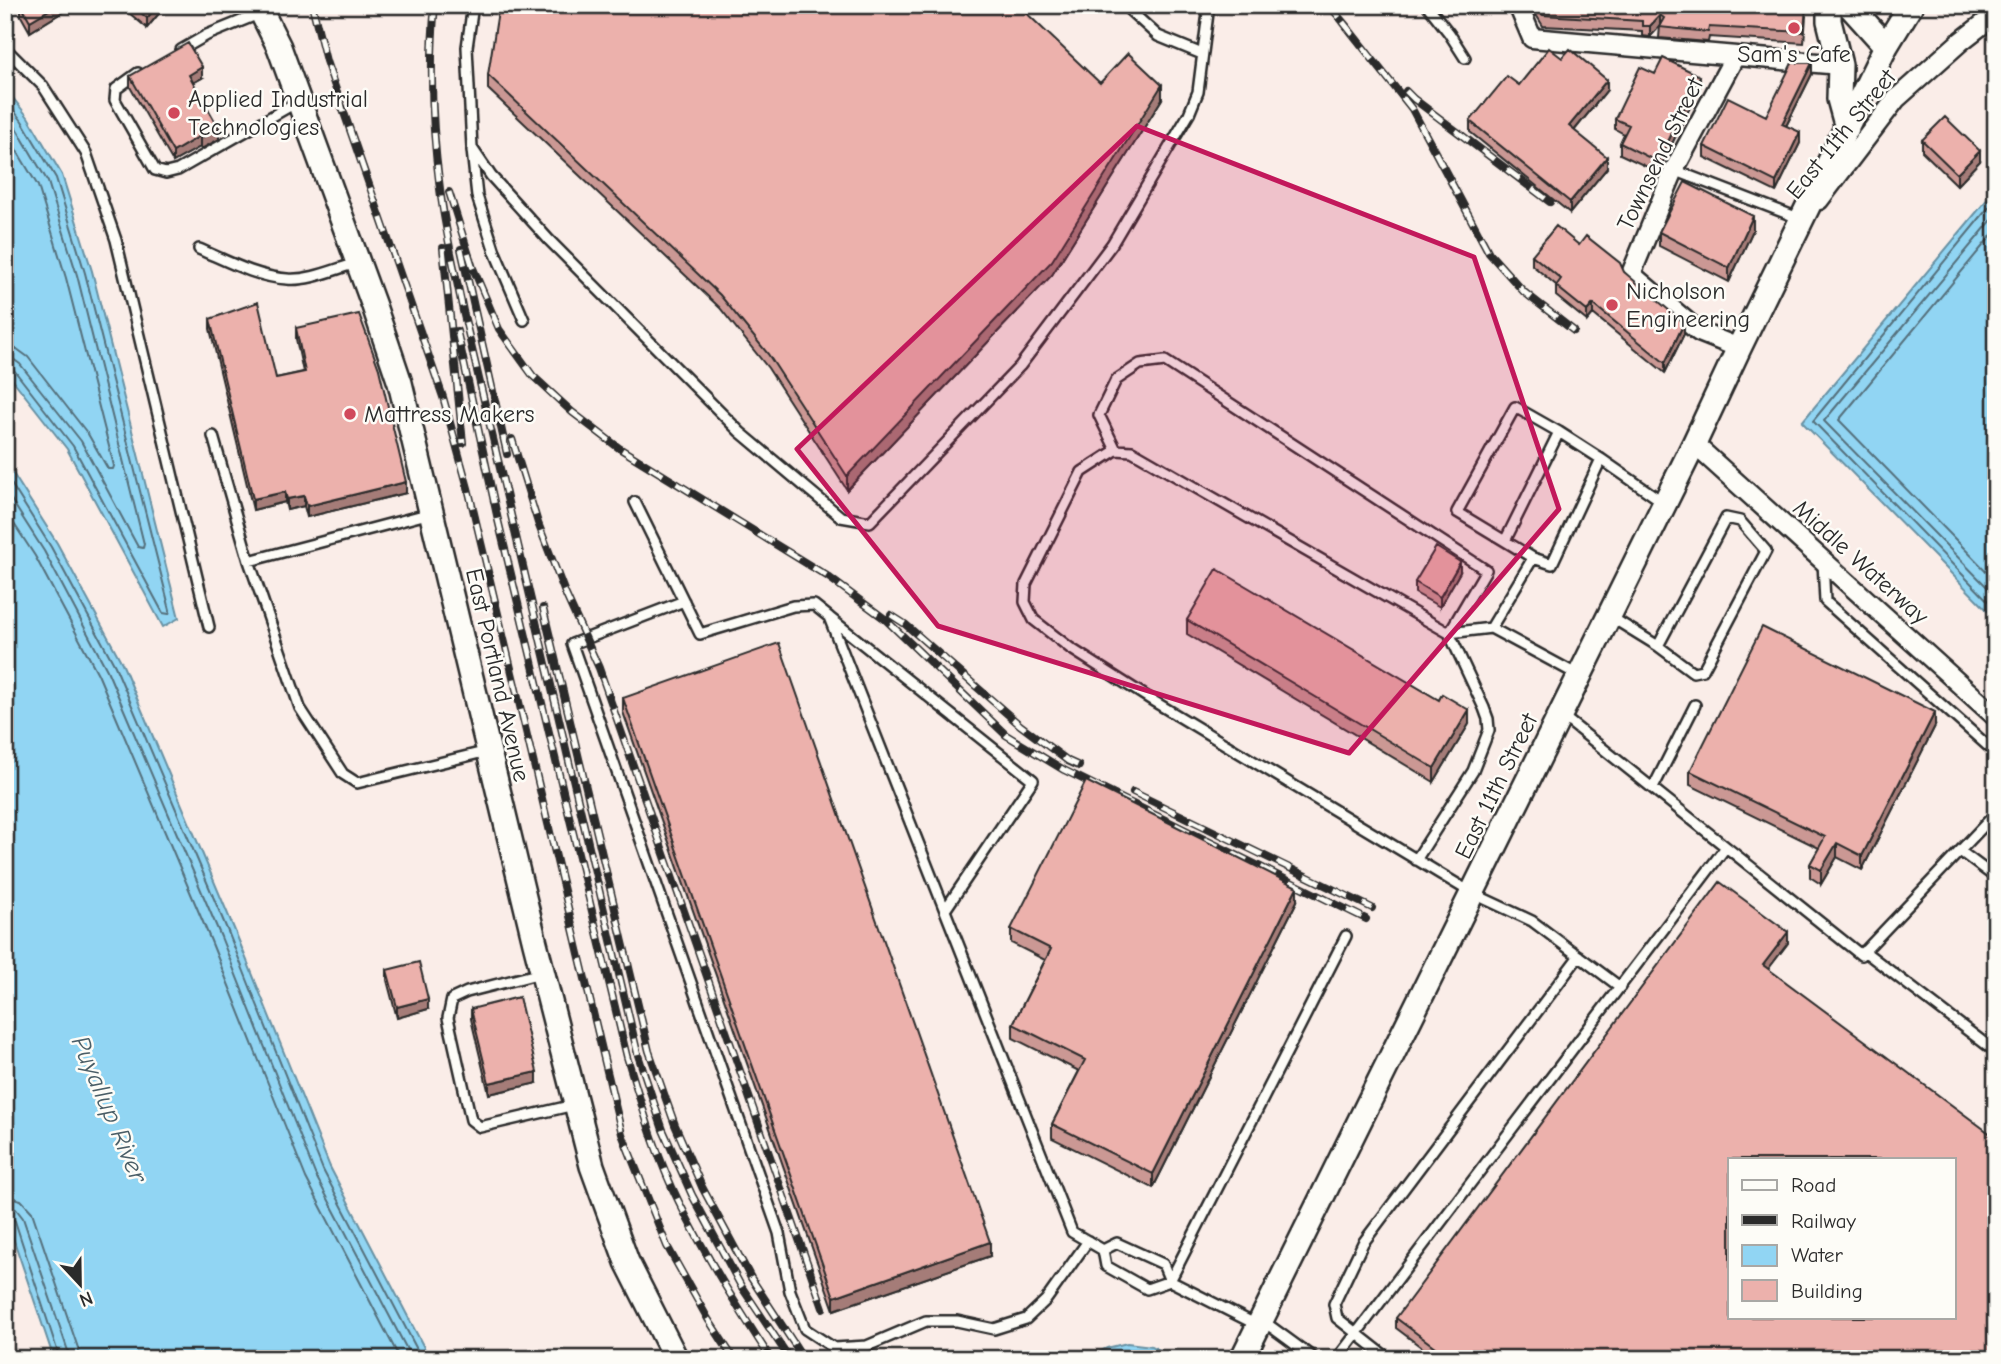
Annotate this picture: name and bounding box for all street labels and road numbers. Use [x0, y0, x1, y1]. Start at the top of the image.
street label: East 11th Street [1780, 63, 1902, 204]
street label: Townsend Street [1611, 72, 1710, 235]
street label: Middle Waterway [1787, 494, 1935, 630]
street label: East Portland Avenue [460, 566, 536, 784]
street label: East 11th Street [1449, 708, 1544, 863]

